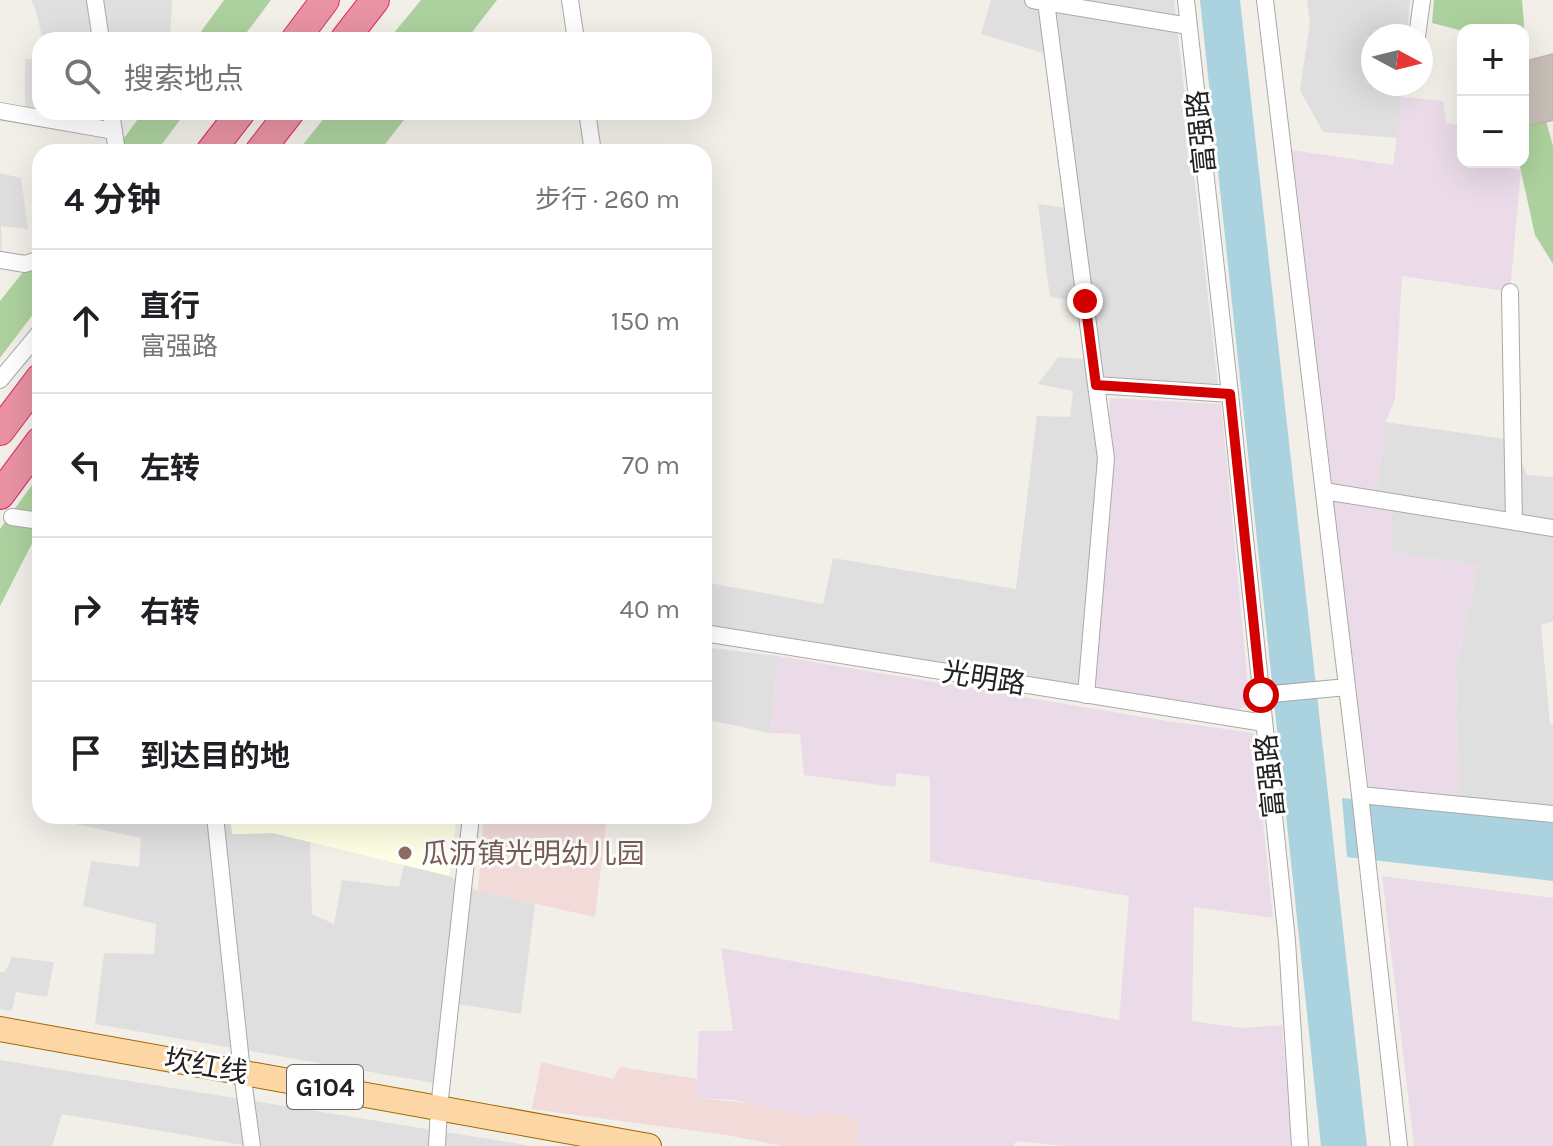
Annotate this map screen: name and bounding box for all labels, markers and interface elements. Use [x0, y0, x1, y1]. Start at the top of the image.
north arrow [1361, 24, 1433, 96]
map controls [1457, 24, 1529, 168]
button: + [1457, 24, 1529, 96]
search box [32, 32, 712, 120]
icon: search [60, 54, 104, 98]
text: 搜索地点 [124, 61, 244, 97]
street label: 富强路 [1180, 88, 1222, 176]
button: − [1457, 96, 1529, 168]
text: 4 分钟 [64, 180, 161, 220]
text: 步行 · 260 m [535, 184, 680, 215]
route end [1067, 283, 1103, 319]
text: 直行 [140, 288, 200, 324]
icon: ahead [64, 299, 108, 343]
text: 150 m [611, 306, 680, 337]
text: 富强路 [140, 331, 218, 362]
icon: left [64, 443, 108, 487]
text: 左转 [140, 450, 200, 486]
text: 70 m [622, 450, 680, 481]
icon: right [64, 587, 108, 631]
text: 右转 [140, 594, 200, 630]
text: 40 m [620, 594, 680, 625]
street label: 光明路 [940, 655, 1028, 701]
route start [1243, 677, 1279, 713]
icon: arrive [64, 731, 108, 775]
street label: 富强路 [1249, 732, 1291, 820]
text: 到达目的地 [140, 738, 290, 774]
place label: 瓜沥镇光明幼儿园 [421, 837, 645, 870]
marker: 瓜沥镇光明幼儿园 [396, 844, 414, 862]
street label: 坎红线 [162, 1042, 250, 1090]
road number: G104 [287, 1065, 363, 1109]

